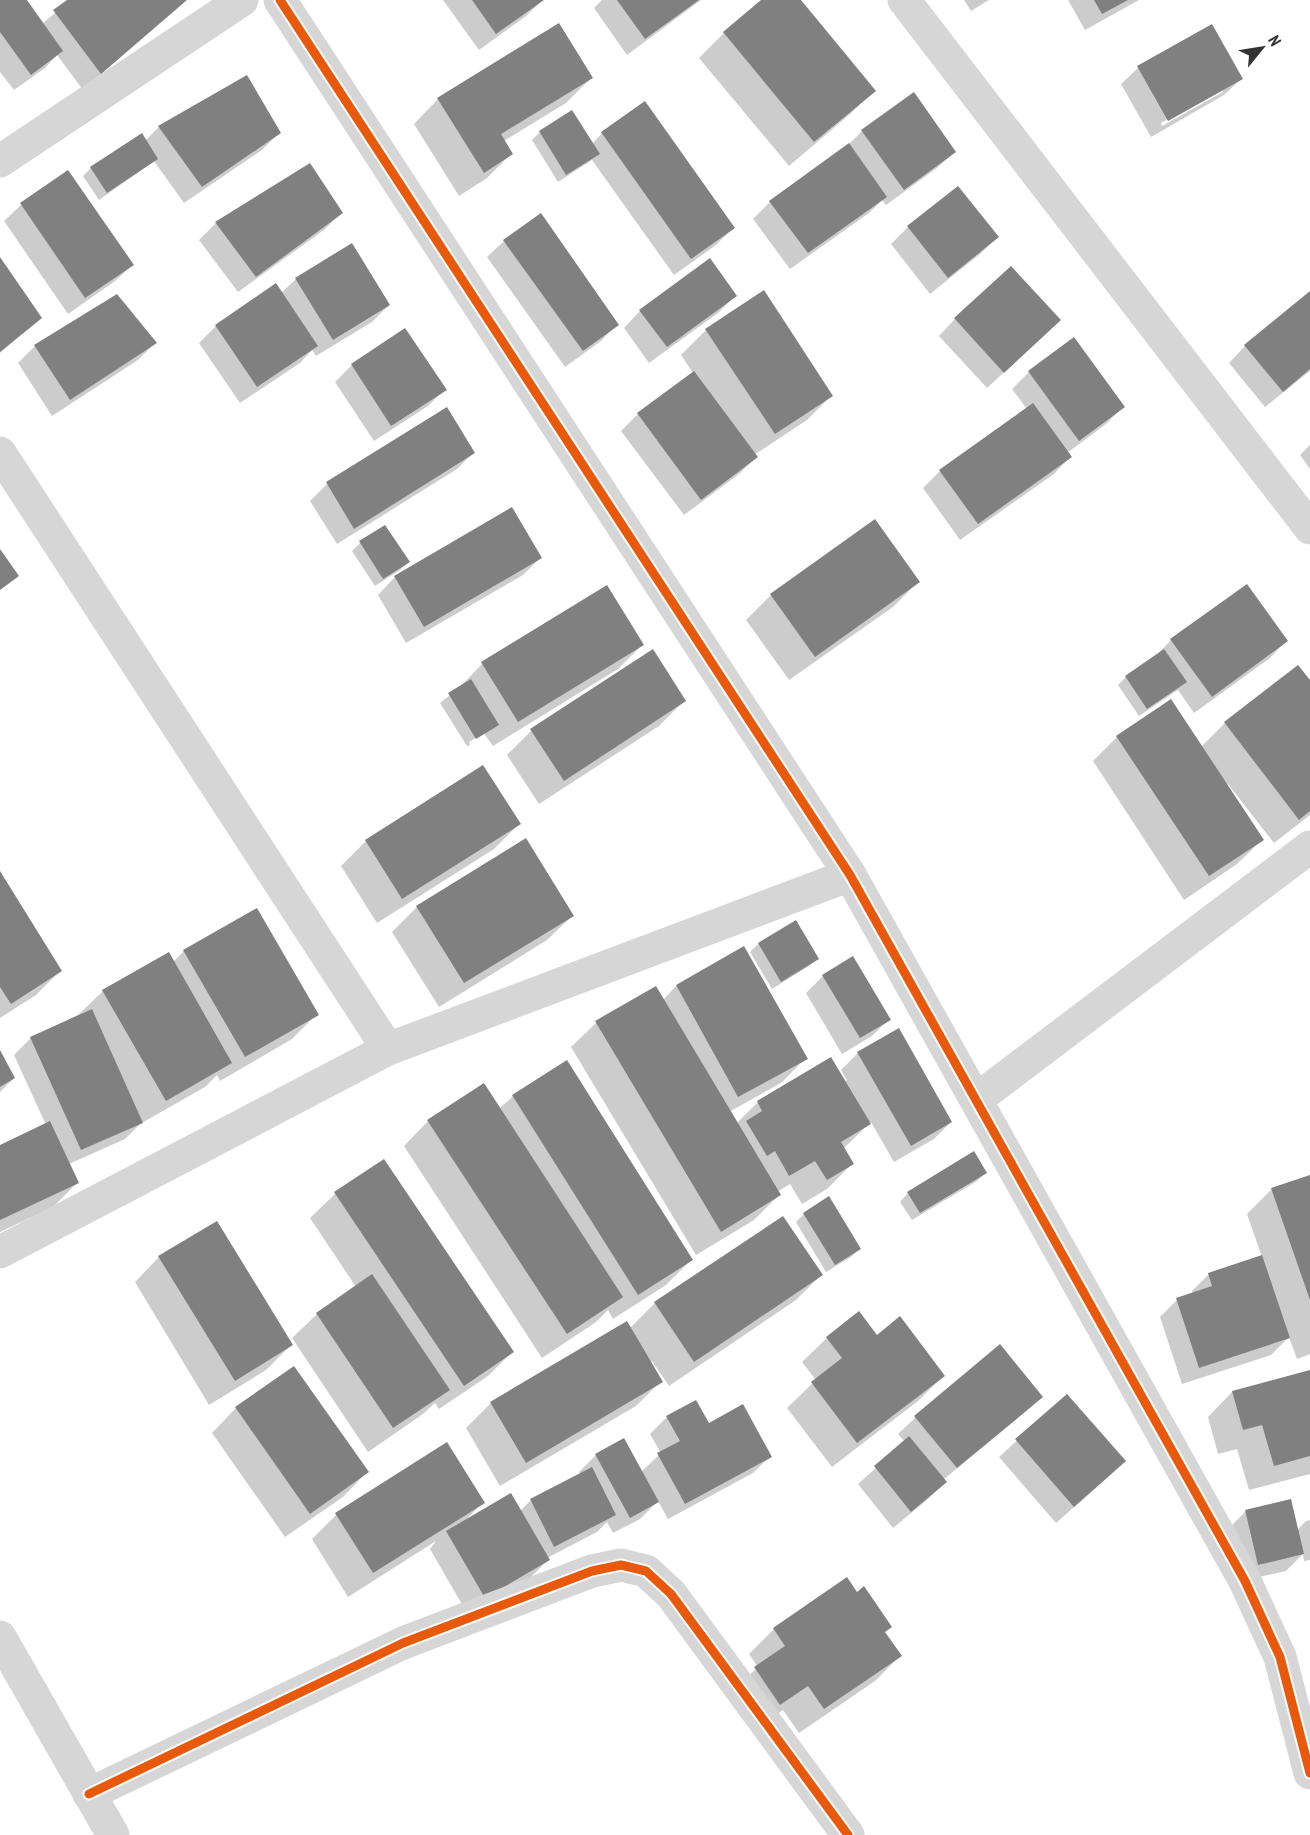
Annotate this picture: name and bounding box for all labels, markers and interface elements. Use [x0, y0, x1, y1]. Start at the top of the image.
north arrow [1232, 18, 1292, 78]
text: N [1264, 32, 1286, 49]

